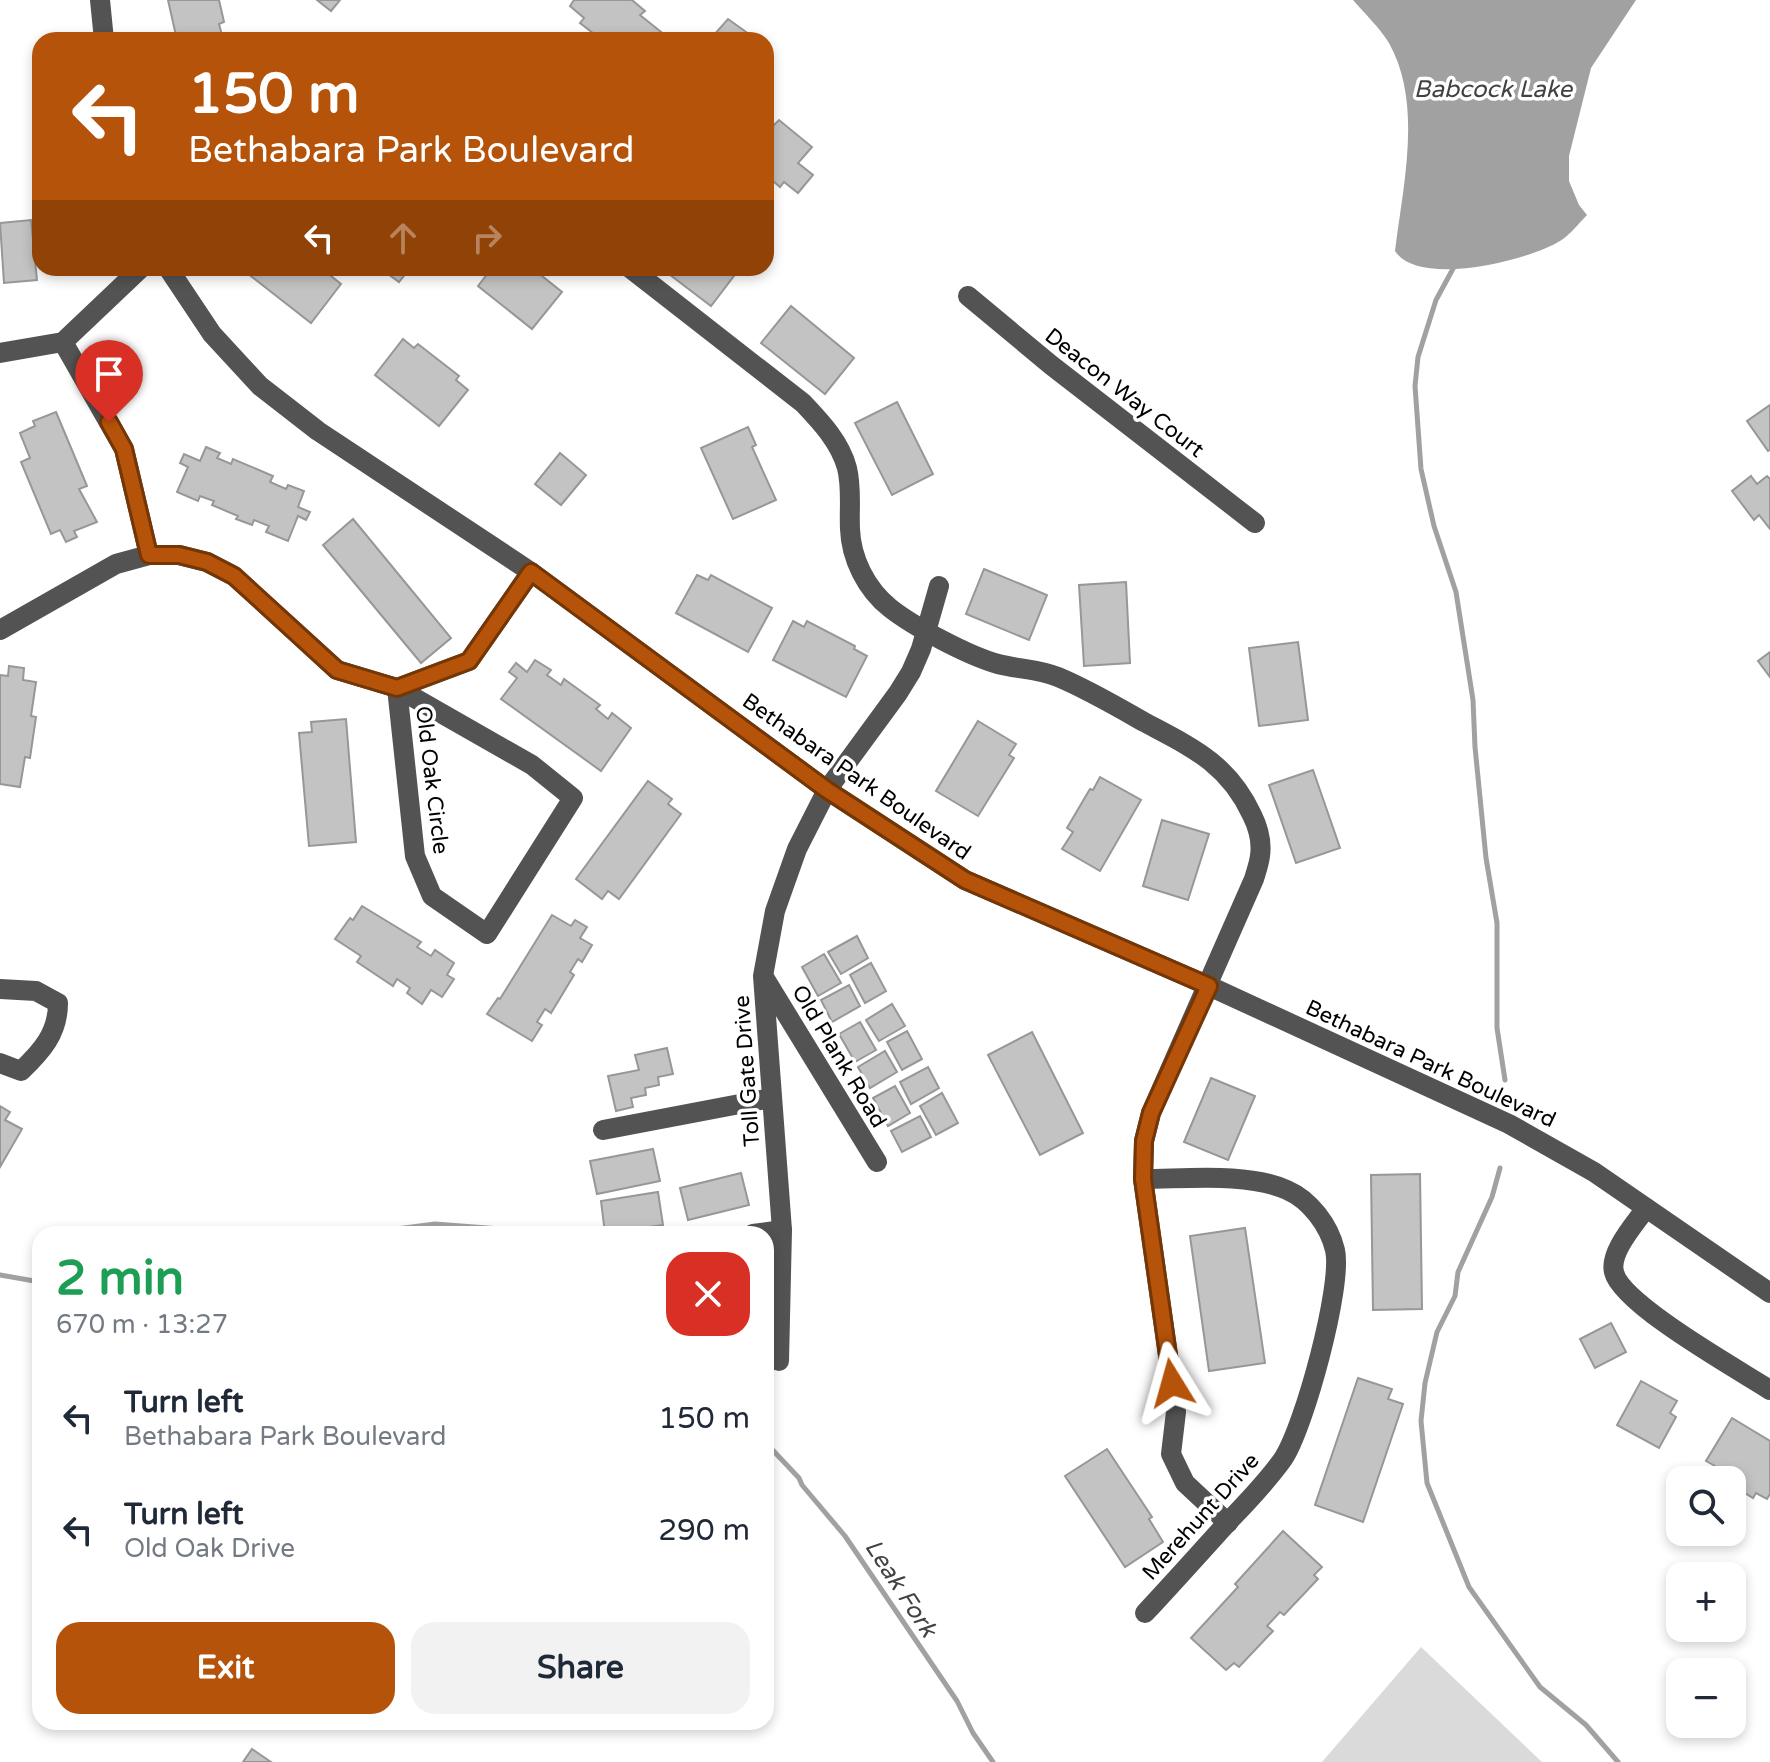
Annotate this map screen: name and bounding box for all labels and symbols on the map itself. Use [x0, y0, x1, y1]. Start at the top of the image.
water label: Babcock Lake [1414, 75, 1574, 104]
street label: Deacon Way Court [1040, 323, 1209, 463]
pin [75, 340, 143, 422]
street label: Bethabara Park Boulevard [737, 688, 976, 866]
street label: Old Oak Circle [410, 705, 454, 856]
street label: Old Plank Road [786, 981, 892, 1132]
street label: Bethabara Park Boulevard [1301, 994, 1560, 1133]
street label: Toll Gate Drive [729, 995, 765, 1147]
position arrow [1130, 1341, 1214, 1425]
street label: Merehunt Drive [1137, 1448, 1265, 1586]
water label: Leak Fork [858, 1534, 944, 1644]

